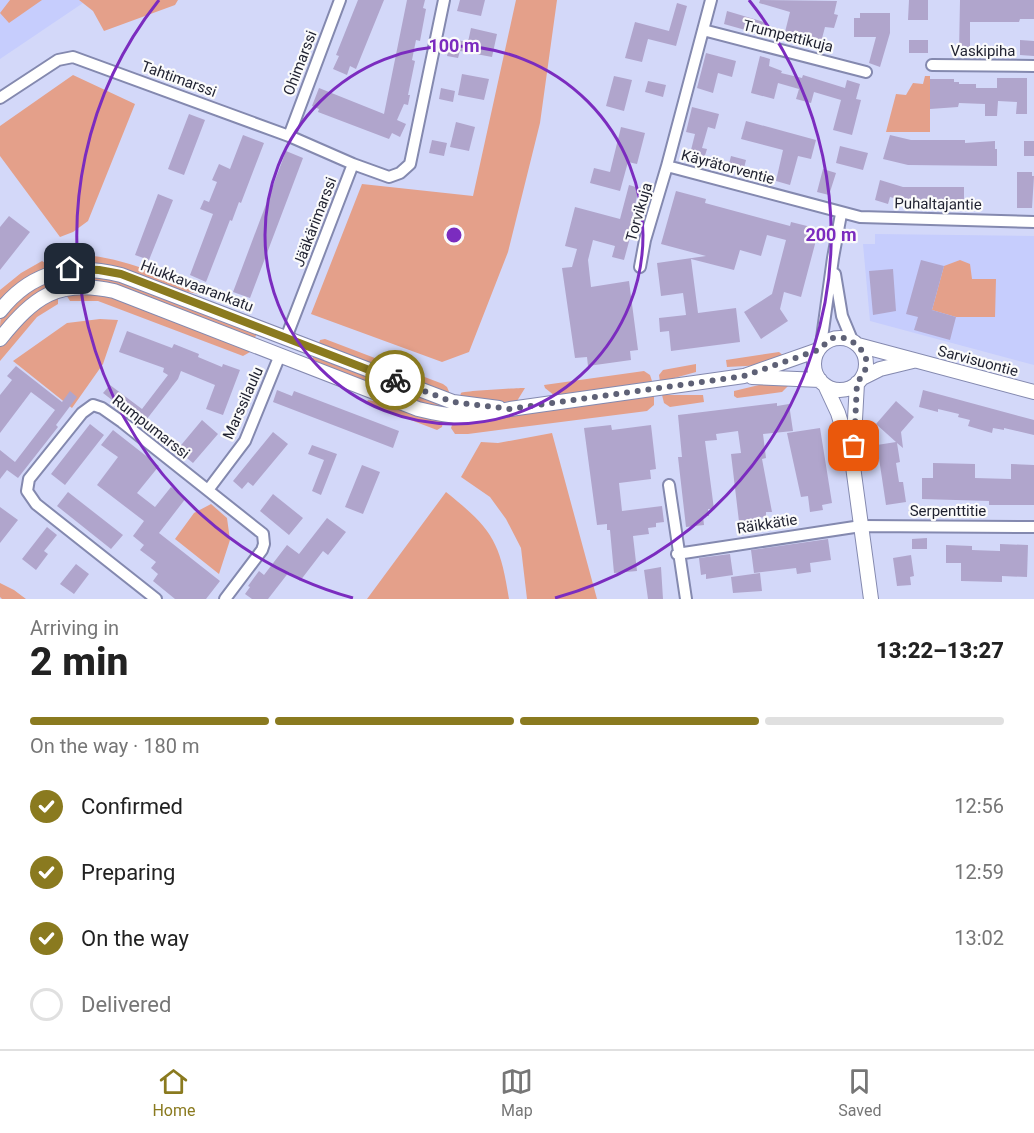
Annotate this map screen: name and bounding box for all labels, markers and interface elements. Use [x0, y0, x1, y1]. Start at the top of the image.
street label: Trumpettikuja [741, 16, 835, 56]
street label: Ohimarssi [279, 28, 321, 98]
text: 100 m [428, 35, 480, 56]
street label: Vaskipiha [951, 42, 1015, 60]
street label: Tahtimarssi [139, 57, 219, 101]
street label: Käyrätorventie [679, 146, 777, 188]
street label: Jääkärimarssi [290, 175, 340, 269]
street label: Torvikuja [622, 180, 656, 244]
street label: Puhaltajantie [894, 194, 982, 214]
text: 200 m [805, 224, 857, 245]
centre of rings [444, 225, 464, 245]
pin [44, 243, 95, 294]
icon: home [53, 252, 86, 285]
street label: Hiukkavaarankatu [138, 256, 256, 316]
street label: Sarvisuontie [936, 342, 1020, 380]
courier [365, 350, 425, 410]
street label: Marssilaulu [219, 364, 267, 442]
icon: bike [379, 364, 412, 397]
street label: Rumpumarssi [109, 391, 193, 463]
pin [828, 420, 879, 471]
icon: bag [837, 429, 870, 462]
street label: Serpenttitie [910, 502, 986, 520]
street label: Räikkätie [735, 510, 799, 538]
text: Arriving in [30, 616, 119, 640]
text: 13:22–13:27 [876, 638, 1004, 663]
text: 2 min [30, 639, 128, 685]
text: On the way · 180 m [30, 734, 199, 758]
icon: check [30, 790, 63, 823]
text: Confirmed [81, 794, 183, 819]
text: 12:56 [954, 794, 1004, 818]
icon: check [30, 856, 63, 889]
text: Preparing [81, 860, 175, 885]
text: 12:59 [954, 860, 1004, 884]
icon: check [30, 922, 63, 955]
text: On the way [81, 926, 189, 951]
text: 13:02 [954, 926, 1004, 950]
text: Delivered [81, 992, 171, 1017]
tab: Home [152, 1065, 196, 1120]
tab: Map [500, 1065, 533, 1120]
tab: Saved [838, 1065, 882, 1120]

